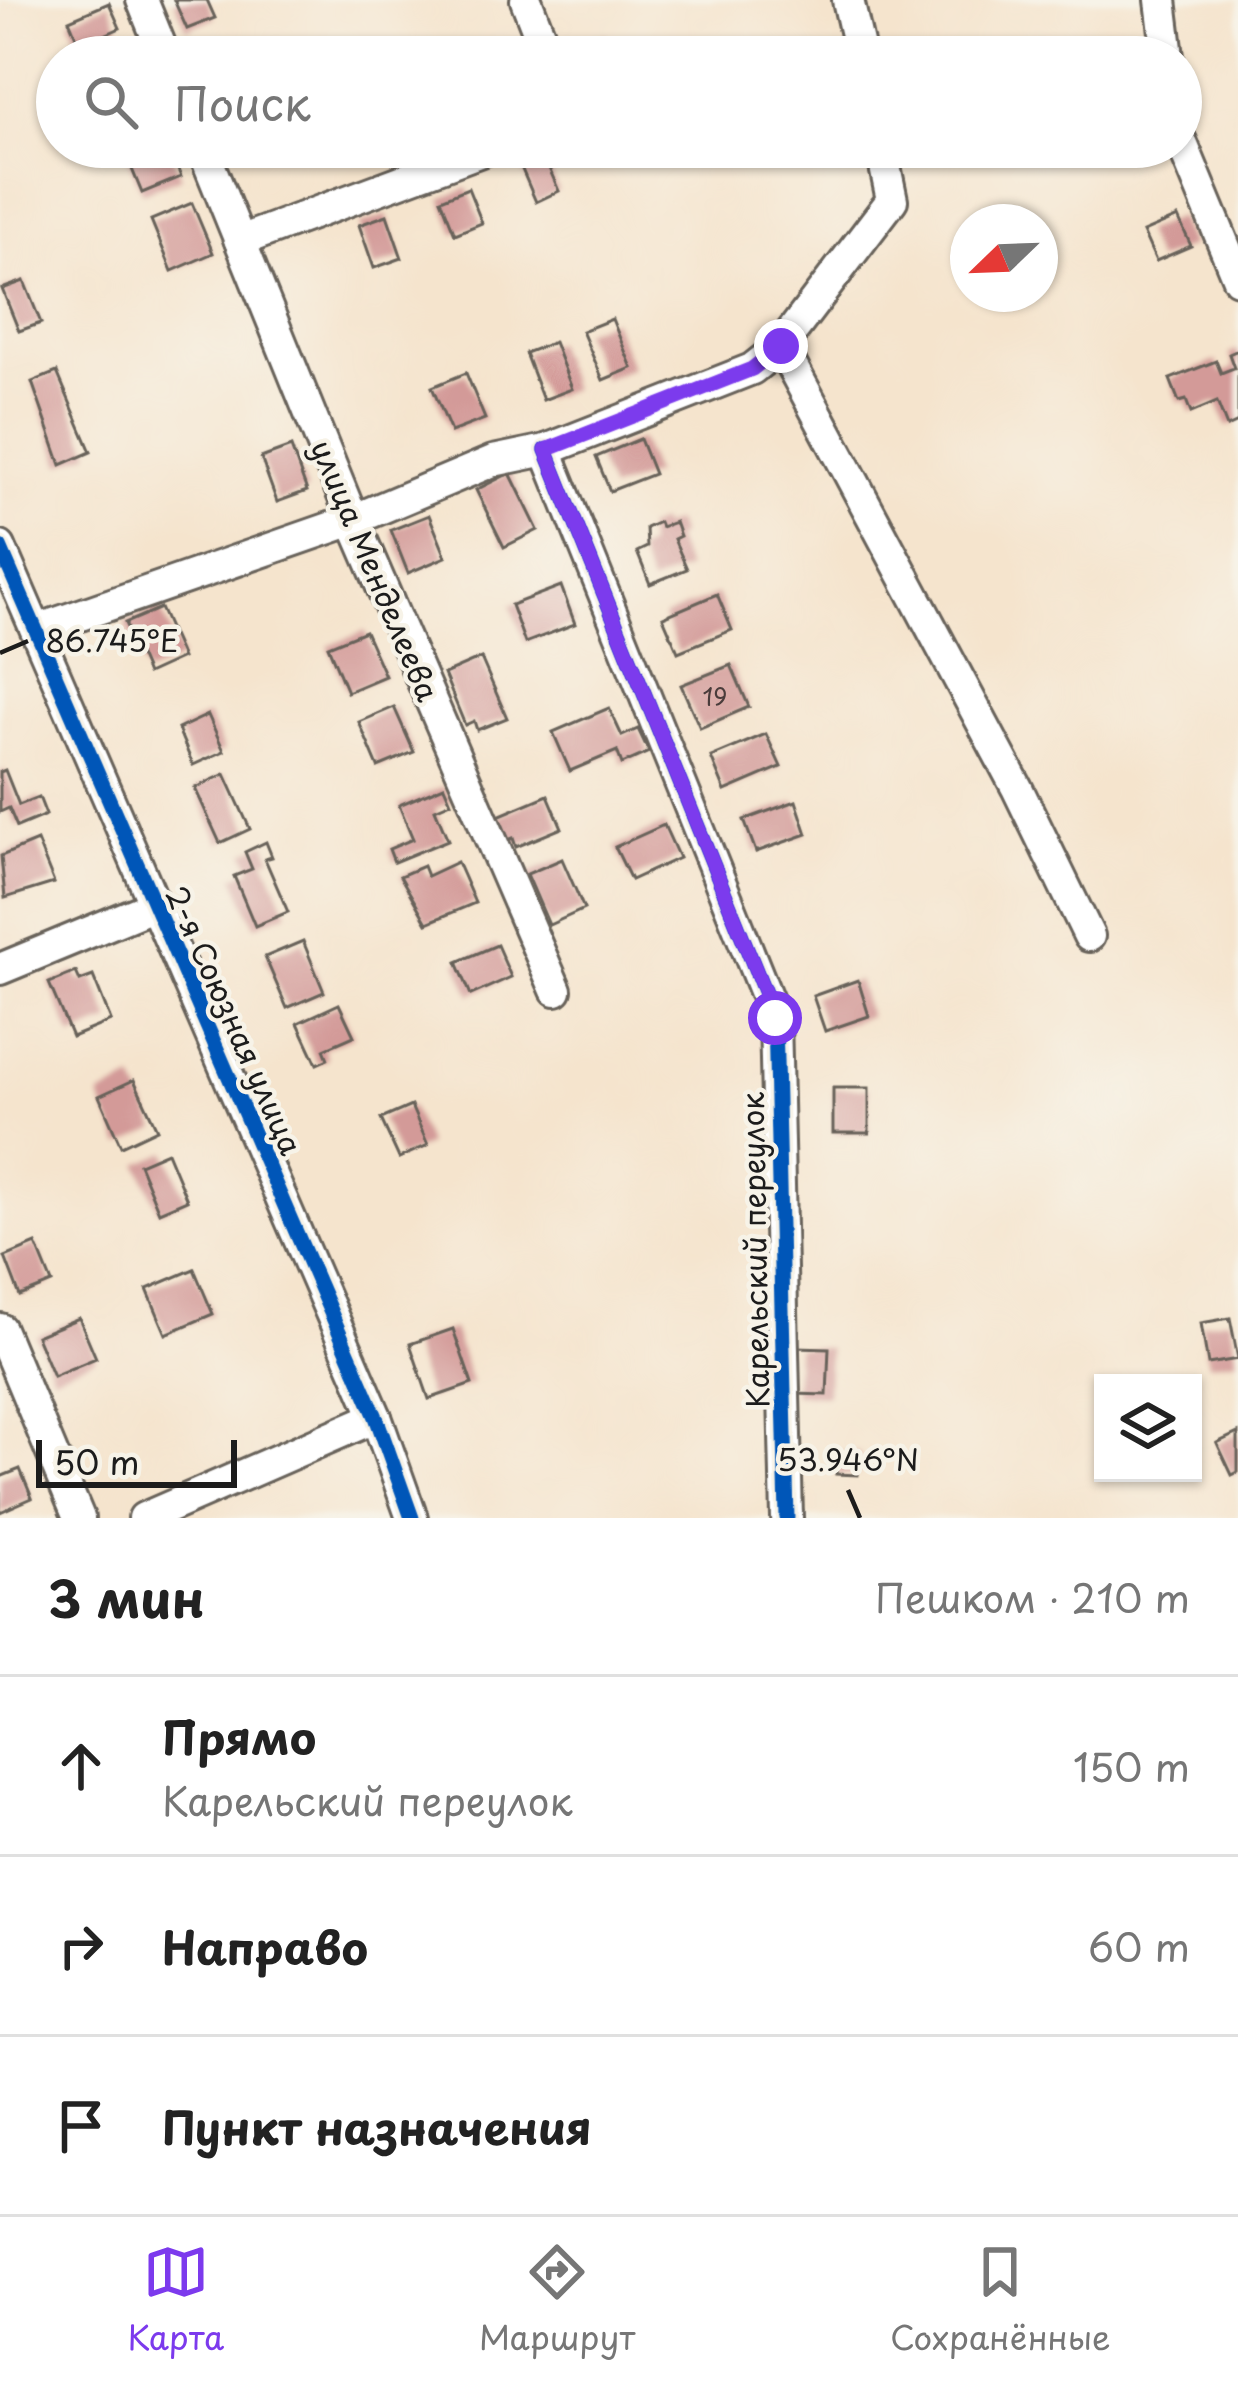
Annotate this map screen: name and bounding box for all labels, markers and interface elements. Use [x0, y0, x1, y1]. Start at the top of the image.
search box [36, 36, 1202, 168]
text: Поиск [174, 68, 311, 136]
icon: search [78, 69, 144, 135]
north arrow [950, 204, 1058, 312]
route end [754, 319, 808, 373]
street label: улица Менделеева [301, 432, 452, 708]
text: 86.745°E [45, 617, 179, 662]
house number: 19 [703, 678, 727, 714]
street label: 2-я Союзная улица [155, 878, 315, 1162]
route start [748, 991, 802, 1045]
street label: Карельский переулок [729, 1092, 779, 1408]
map controls [1094, 1374, 1202, 1482]
button: layers [1094, 1374, 1202, 1482]
scale bar [36, 1434, 237, 1487]
text: 50 m [54, 1436, 140, 1486]
text: 53.946°N [777, 1436, 919, 1481]
text: 3 мин [48, 1558, 205, 1635]
text: Пешком · 210 m [875, 1567, 1190, 1626]
text: Прямо [162, 1702, 316, 1770]
icon: ahead [48, 1733, 114, 1799]
text: 150 m [1073, 1736, 1190, 1795]
text: Карельский переулок [162, 1770, 573, 1829]
text: Направо [162, 1912, 368, 1980]
icon: right [48, 1913, 114, 1979]
text: 60 m [1088, 1916, 1190, 1975]
text: Пункт назначения [162, 2092, 592, 2160]
icon: arrive [48, 2093, 114, 2159]
tab: Карта [127, 2239, 224, 2361]
tab: Маршрут [479, 2239, 635, 2361]
tab: Сохранённые [890, 2239, 1111, 2361]

